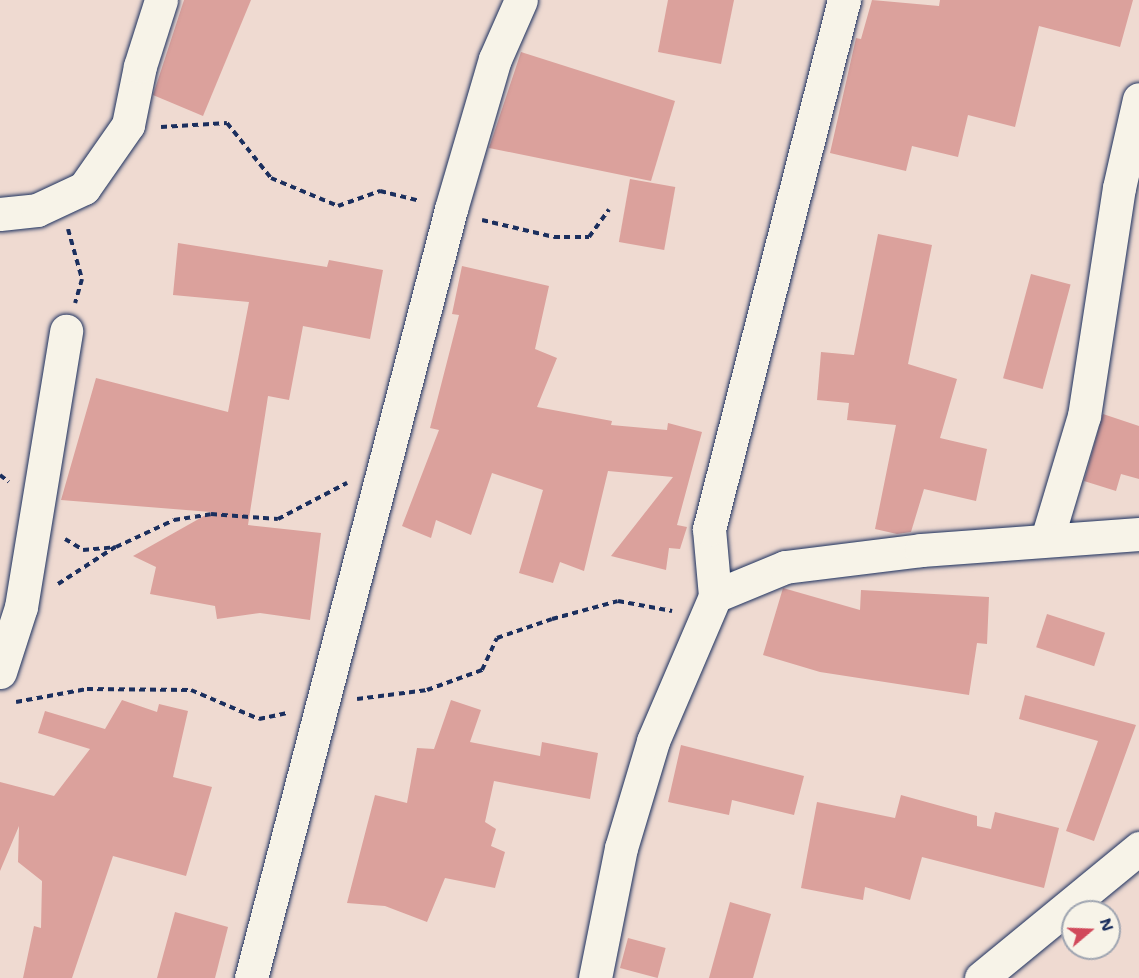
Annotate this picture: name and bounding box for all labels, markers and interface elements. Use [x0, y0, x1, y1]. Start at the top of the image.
north arrow [1061, 900, 1121, 960]
text: N [1095, 915, 1119, 934]

